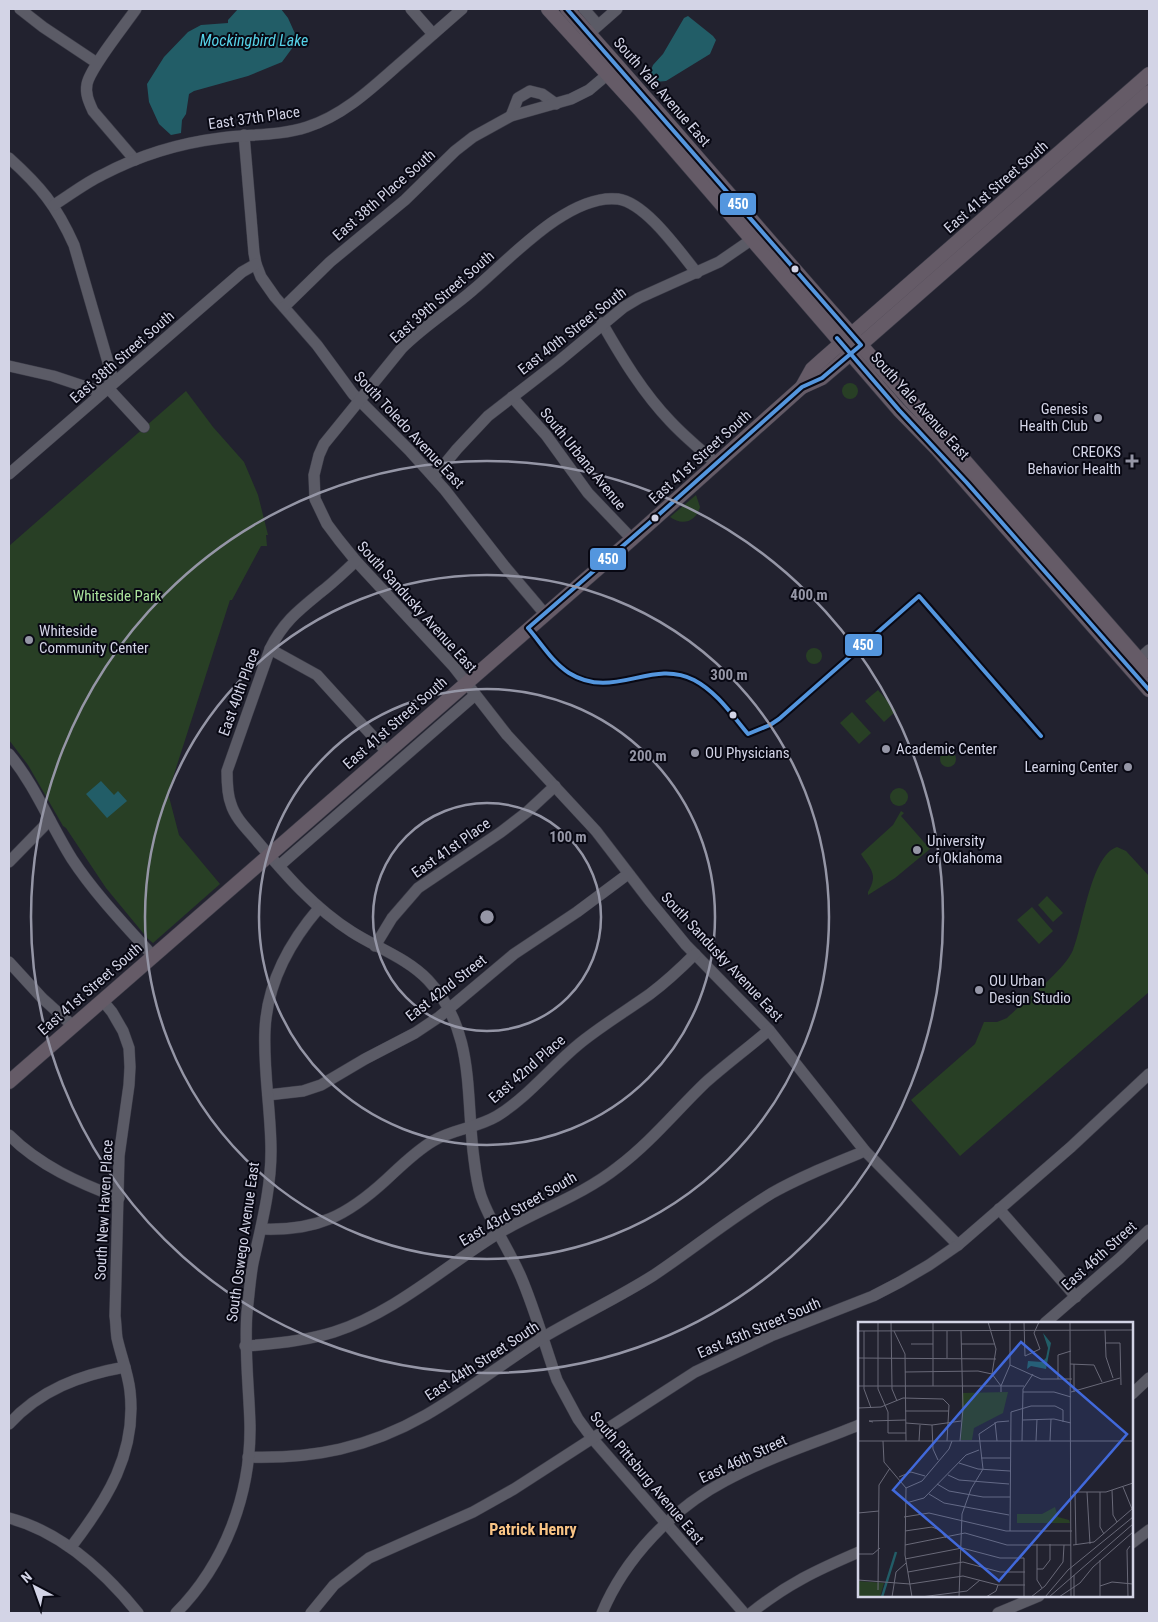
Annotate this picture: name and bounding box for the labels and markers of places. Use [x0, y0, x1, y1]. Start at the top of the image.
unlabelled marker [790, 264, 800, 274]
place label: Genesis Health Club [1019, 400, 1088, 435]
marker: Genesis Health Club [1092, 412, 1104, 424]
place label: CREOKS Behavior Health [1027, 443, 1121, 478]
marker: CREOKS Behavior Health [1125, 454, 1139, 468]
unlabelled marker [650, 513, 660, 523]
place label: Whiteside Community Center [39, 622, 149, 657]
marker: Whiteside Community Center [23, 634, 35, 646]
unlabelled marker [728, 710, 738, 720]
place label: Academic Center [896, 740, 998, 758]
marker: Academic Center [880, 743, 892, 755]
place label: OU Physicians [705, 744, 790, 762]
marker: OU Physicians [689, 747, 701, 759]
place label: Learning Center [1024, 758, 1118, 776]
marker: Learning Center [1122, 761, 1134, 773]
place label: University of Oklahoma [927, 832, 1002, 867]
marker: University of Oklahoma [911, 844, 923, 856]
centre of rings [478, 908, 496, 926]
place label: OU Urban Design Studio [989, 972, 1071, 1007]
marker: OU Urban Design Studio [973, 984, 985, 996]

